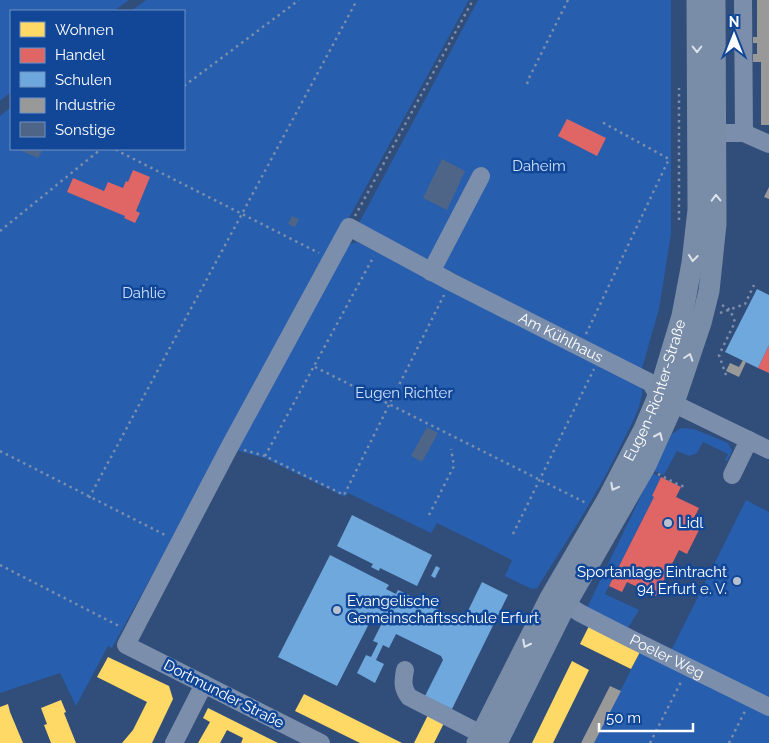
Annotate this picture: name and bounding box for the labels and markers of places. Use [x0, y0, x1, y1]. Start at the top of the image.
place label: Lidl [678, 514, 704, 532]
marker: Lidl [662, 517, 674, 529]
place label: Sportanlage Eintracht 94 Erfurt e. V. [577, 563, 727, 598]
marker: Sportanlage Eintracht 94 Erfurt e. V. [731, 575, 743, 587]
place label: Evangelische Gemeinschaftsschule Erfurt [347, 592, 539, 627]
marker: Evangelische Gemeinschaftsschule Erfurt [331, 604, 343, 616]

